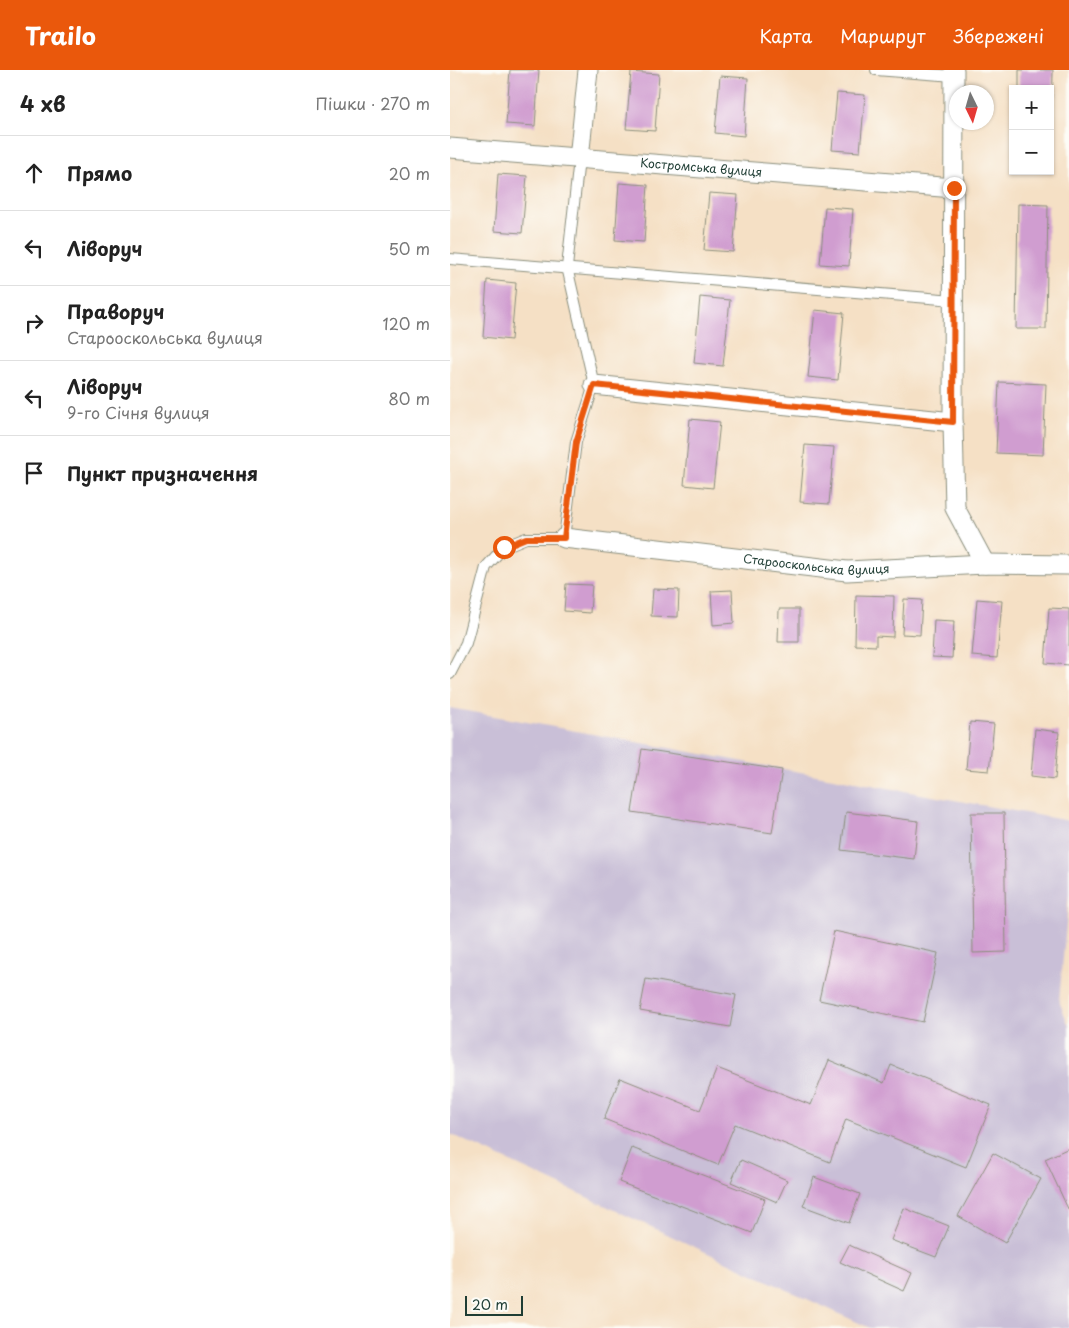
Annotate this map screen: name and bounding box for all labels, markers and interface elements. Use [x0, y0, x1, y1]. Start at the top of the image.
text: Trailo [25, 17, 96, 53]
text: Карта [759, 22, 812, 49]
text: Маршрут [840, 22, 925, 49]
text: Збережені [953, 22, 1044, 49]
north arrow [949, 85, 994, 130]
map controls [1009, 85, 1054, 175]
button: + [1009, 85, 1054, 130]
text: 4 хв [20, 87, 66, 119]
text: Пішки · 270 m [315, 91, 430, 115]
button: − [1009, 130, 1054, 175]
street label: Костромська вулиця [640, 153, 763, 181]
icon: ahead [20, 159, 48, 187]
text: Прямо [67, 159, 132, 187]
text: 20 m [389, 161, 430, 185]
route end [943, 177, 966, 200]
icon: left [20, 234, 48, 262]
text: Ліворуч [67, 234, 143, 262]
text: 50 m [389, 236, 430, 260]
text: Праворуч [67, 297, 164, 325]
icon: right [20, 309, 48, 337]
text: 120 m [383, 311, 430, 335]
text: Старооскольська вулиця [67, 325, 263, 349]
text: Ліворуч [67, 372, 143, 400]
icon: left [20, 384, 48, 412]
text: 80 m [388, 386, 430, 410]
text: 9-го Січня вулиця [67, 400, 210, 424]
icon: arrive [20, 459, 48, 487]
text: Пункт призначення [67, 459, 258, 487]
route start [493, 536, 516, 559]
street label: Старооскольська вулиця [742, 549, 890, 579]
scale bar [465, 1293, 522, 1316]
text: 20 m [472, 1294, 508, 1315]

